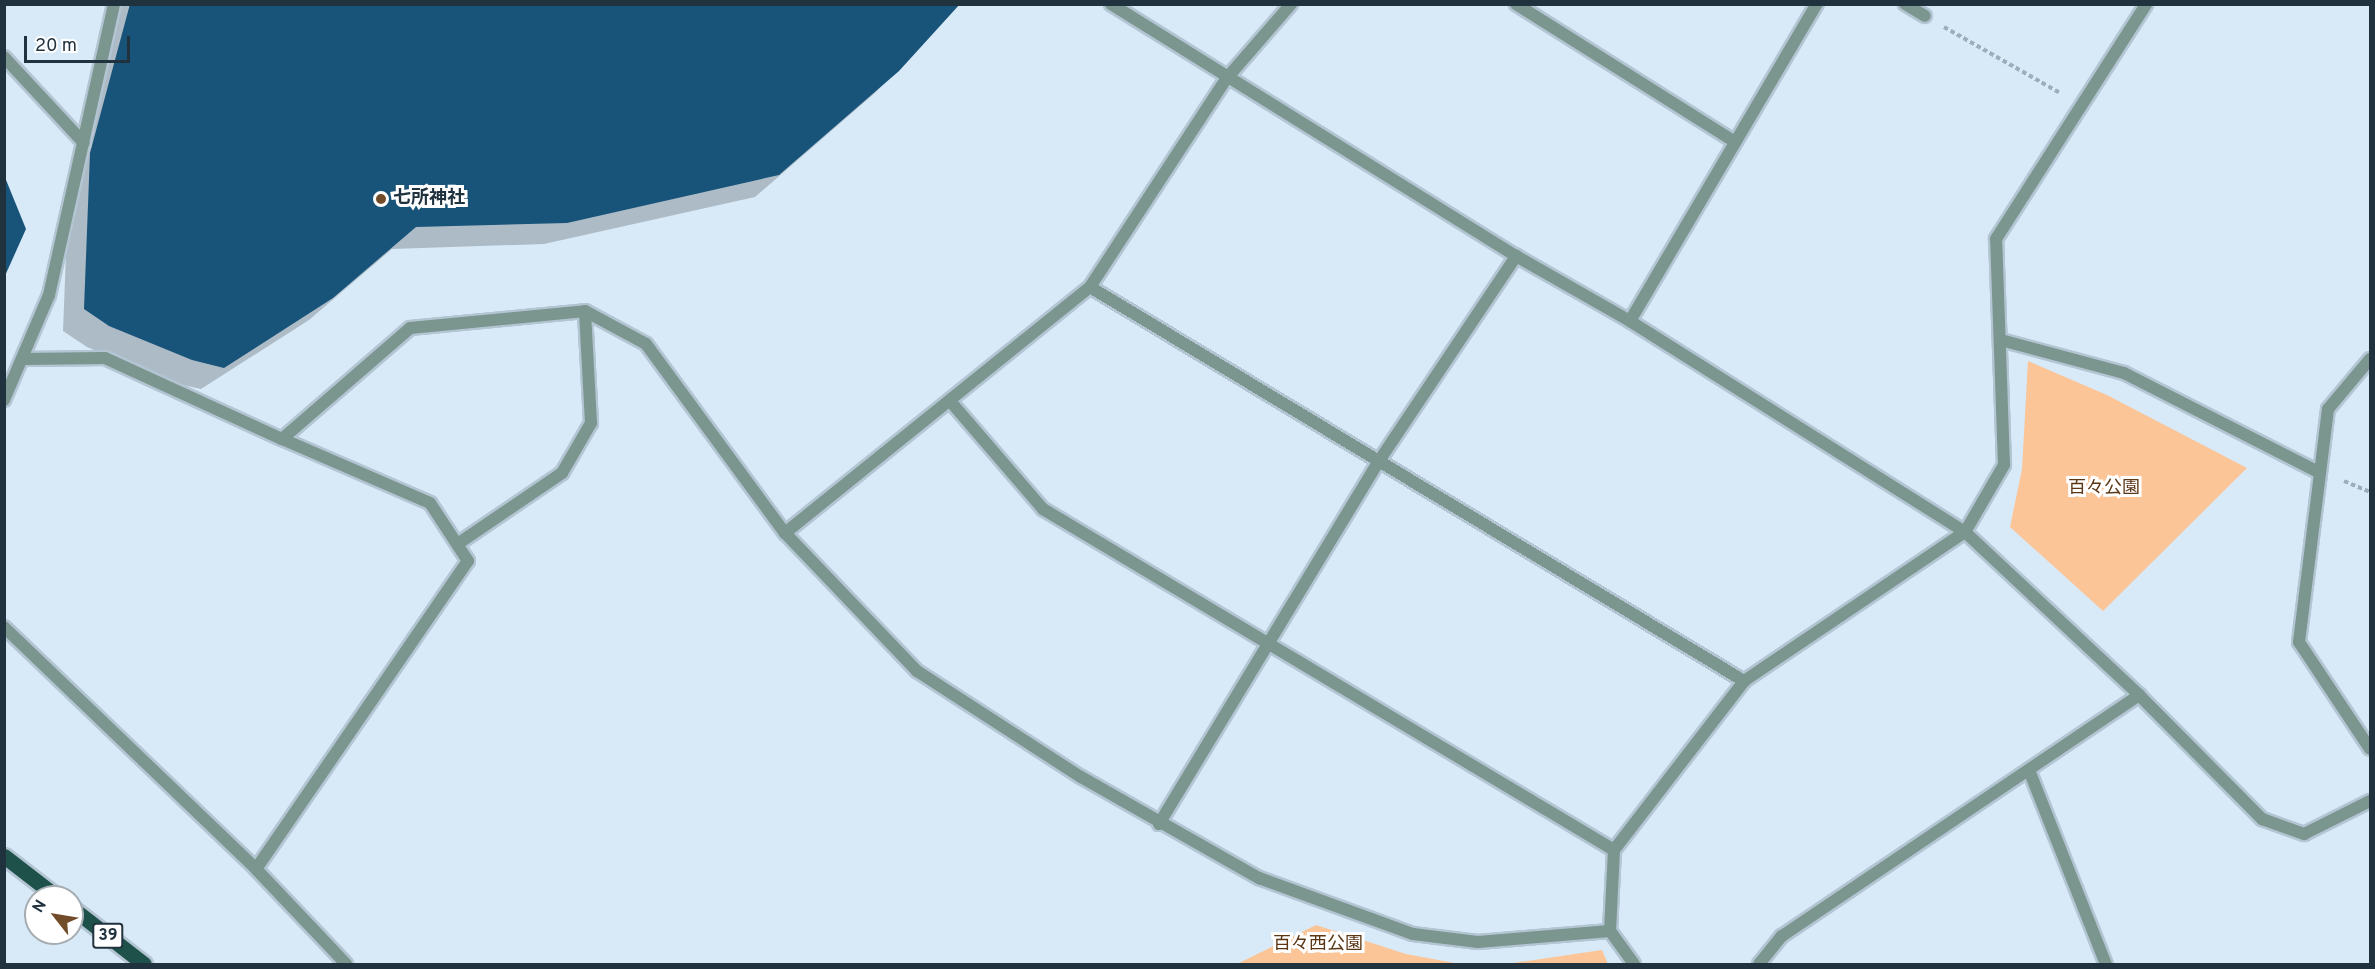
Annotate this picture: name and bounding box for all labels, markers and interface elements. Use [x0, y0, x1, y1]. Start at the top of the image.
scale bar [27, 24, 134, 62]
text: 20 m [35, 35, 77, 58]
place label: 七所神社 [393, 188, 465, 210]
marker: 七所神社 [374, 192, 388, 206]
park label: 百々公園 [2068, 478, 2140, 500]
north arrow [24, 885, 84, 945]
text: N [29, 897, 52, 917]
road number: 39 [92, 923, 124, 949]
park label: 百々西公園 [1273, 934, 1363, 956]

